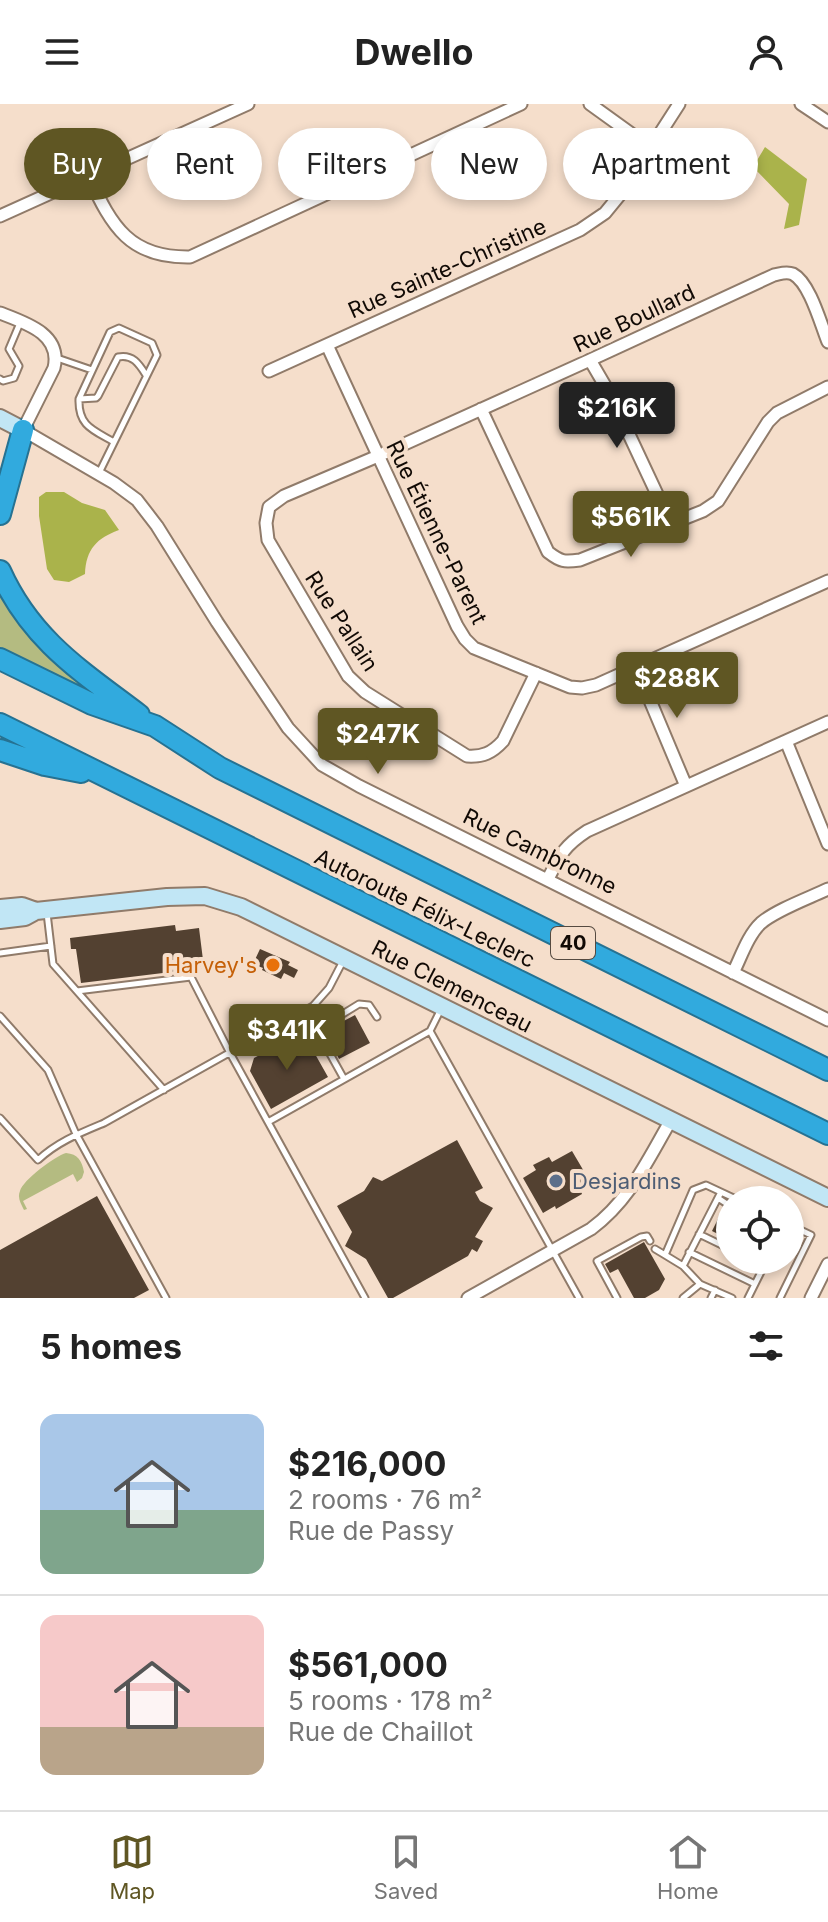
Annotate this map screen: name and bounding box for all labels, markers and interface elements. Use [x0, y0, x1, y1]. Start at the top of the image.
icon: menu [40, 30, 84, 74]
text: Dwello [354, 30, 474, 74]
icon: person [744, 30, 788, 74]
chip: Buy [24, 128, 131, 200]
chip: Rent [147, 128, 262, 200]
chip: Filters [278, 128, 415, 200]
chip: New [431, 128, 547, 200]
chip: Apartment [563, 128, 758, 200]
street label: Rue Sainte-Christine [344, 213, 550, 323]
street label: Rue Boullard [569, 278, 699, 358]
pin: $216K [561, 382, 673, 450]
text: $216K [577, 392, 657, 423]
street label: Rue Étienne-Parent [381, 436, 493, 628]
pin: $561K [575, 491, 687, 559]
text: $561K [591, 501, 671, 532]
street label: Rue Pallain [300, 566, 384, 676]
pin: $288K [621, 652, 733, 720]
text: $288K [634, 662, 720, 693]
pin: $247K [322, 708, 434, 776]
text: $247K [336, 718, 420, 749]
street label: Rue Cambronne [459, 803, 621, 899]
street label: Autoroute Félix-Leclerc [310, 843, 540, 973]
road number: 40 [551, 927, 595, 959]
street label: Rue Clemenceau [367, 934, 537, 1038]
place label: Harvey's [165, 952, 257, 978]
marker: Harvey's [264, 956, 282, 974]
pin: $341K [231, 1004, 343, 1072]
text: $341K [247, 1014, 327, 1045]
place label: Desjardins [572, 1168, 681, 1194]
marker: Desjardins [547, 1172, 565, 1190]
map controls [716, 1186, 804, 1274]
button: locate [716, 1186, 804, 1274]
icon: filters [744, 1324, 788, 1368]
text: 5 homes [40, 1326, 182, 1367]
text: $216,000 [288, 1443, 447, 1484]
icon: home [104, 1446, 200, 1542]
text: 2 rooms · 76 m² [288, 1484, 482, 1515]
text: Rue de Passy [288, 1515, 454, 1546]
text: $561,000 [288, 1644, 448, 1685]
icon: home [104, 1647, 200, 1743]
text: 5 rooms · 178 m² [288, 1685, 493, 1716]
text: Rue de Chaillot [288, 1716, 473, 1747]
tab: Map [109, 1830, 155, 1904]
tab: Saved [374, 1830, 438, 1904]
tab: Home [657, 1830, 719, 1904]

